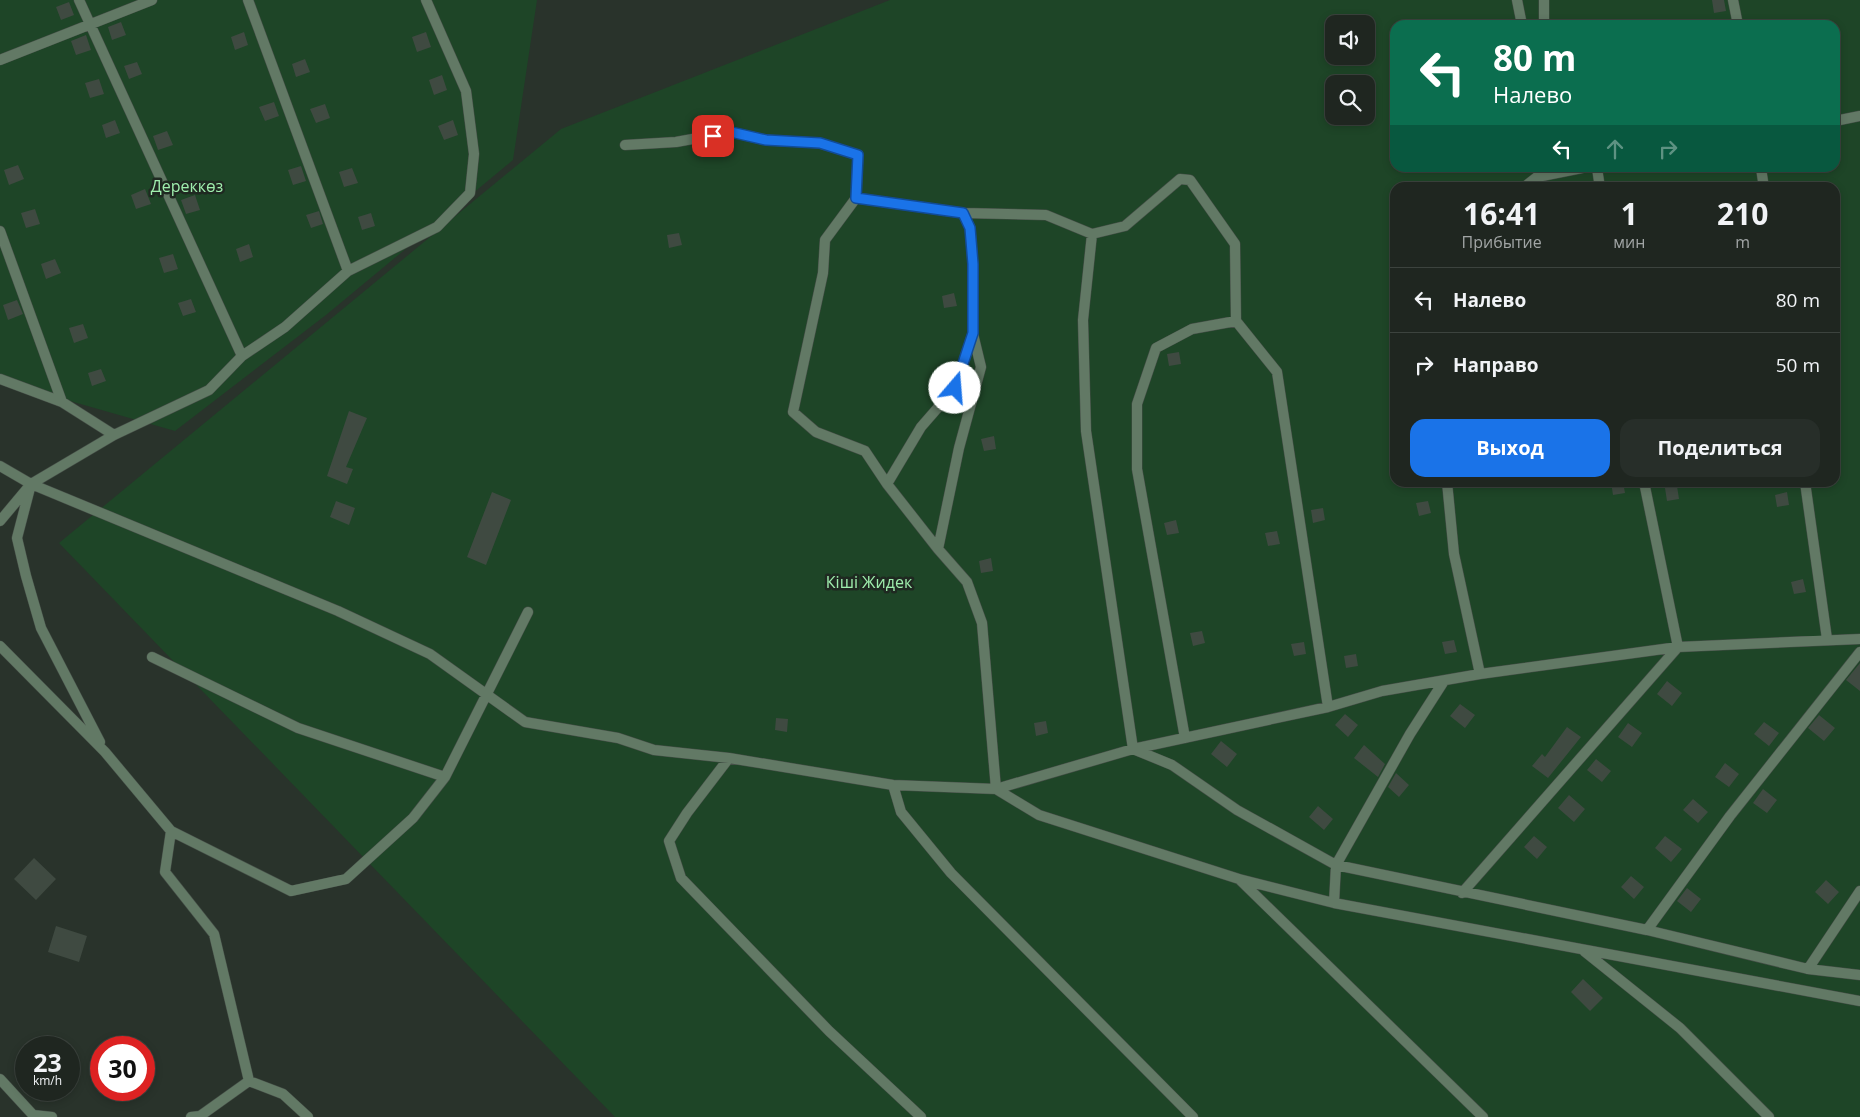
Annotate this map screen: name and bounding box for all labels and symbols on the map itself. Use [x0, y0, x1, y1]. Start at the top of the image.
pin [692, 115, 734, 157]
park label: Дереккөз [151, 175, 223, 197]
position arrow [928, 361, 980, 413]
park label: Кіші Жидек [826, 571, 913, 593]
speed limit sign: 30 [90, 1036, 155, 1101]

